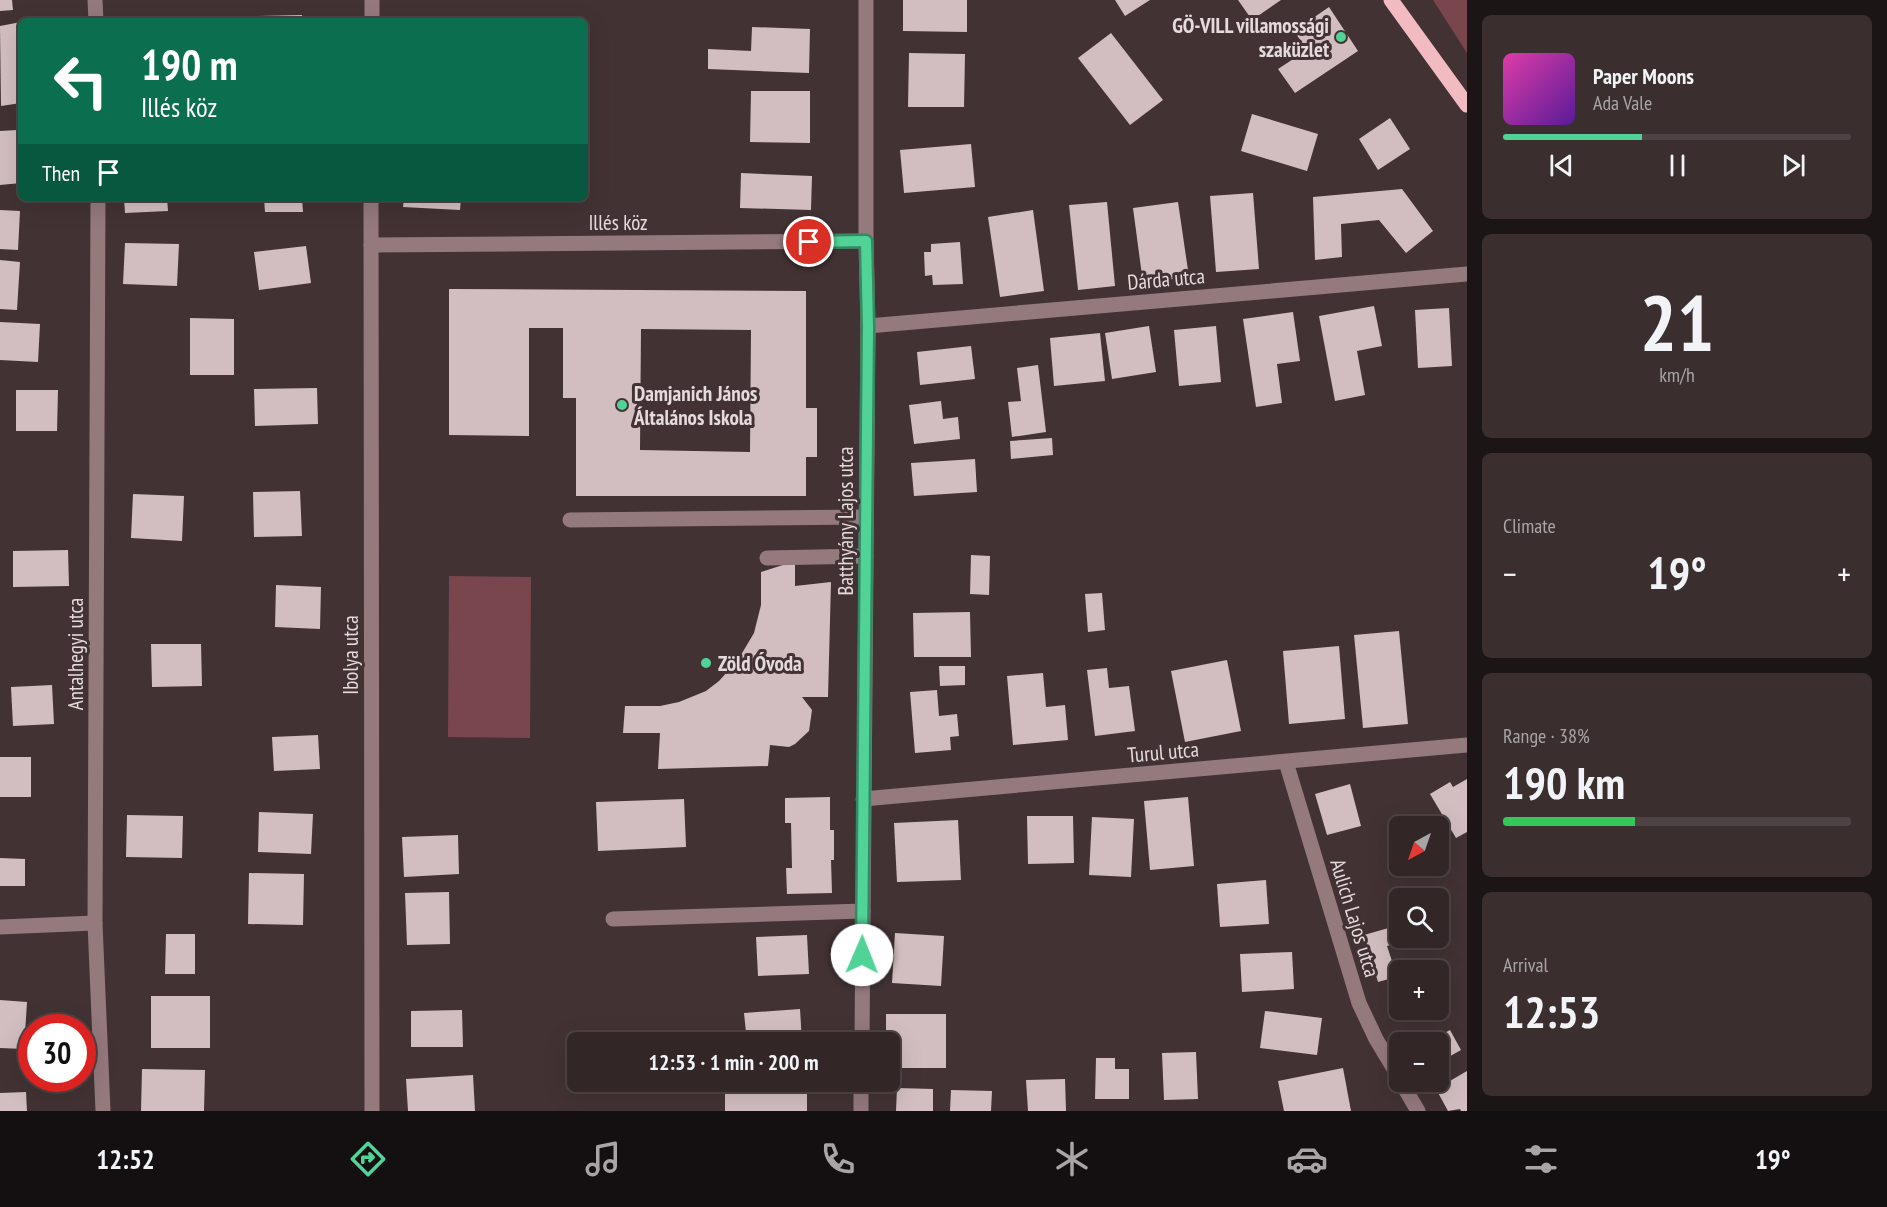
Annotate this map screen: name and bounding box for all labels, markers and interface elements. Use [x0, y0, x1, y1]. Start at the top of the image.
place label: GÖ-VILL villamossági szaküzlet [1172, 12, 1329, 63]
marker: GÖ-VILL villamossági szaküzlet [1334, 30, 1348, 44]
text: 190 m [141, 37, 238, 92]
icon: left [42, 42, 120, 120]
text: Paper Moons [1593, 62, 1694, 90]
text: Illés köz [141, 90, 217, 124]
text: Ada Vale [1593, 90, 1652, 116]
icon: previous [1545, 149, 1578, 182]
icon: pause [1661, 149, 1694, 182]
icon: next [1777, 149, 1810, 182]
icon: arrive [92, 156, 125, 189]
text: Then [42, 159, 80, 187]
street label: Illés köz [588, 209, 648, 236]
pin [783, 216, 834, 267]
icon: arrive [792, 225, 825, 258]
street label: Dárda utca [1126, 262, 1206, 296]
text: 21 [1640, 272, 1714, 373]
text: km/h [1659, 362, 1695, 388]
place label: Damjanich János Általános Iskola [633, 380, 757, 431]
marker: Damjanich János Általános Iskola [615, 398, 629, 412]
street label: Batthyány Lajos utca [832, 447, 859, 595]
text: Climate [1503, 513, 1556, 539]
text: 19° [1647, 543, 1707, 601]
text: − [1503, 552, 1517, 595]
text: + [1837, 552, 1851, 595]
street label: Antalhegyi utca [62, 598, 89, 710]
street label: Ibolya utca [337, 615, 364, 695]
place label: Zöld Óvoda [718, 650, 802, 677]
marker: Zöld Óvoda [699, 656, 713, 670]
text: Range · 38% [1503, 723, 1590, 749]
street label: Turul utca [1126, 735, 1200, 769]
text: 190 km [1503, 753, 1625, 811]
north arrow [1389, 816, 1449, 876]
map controls [1389, 816, 1449, 1092]
street label: Aulich Lajos utca [1324, 856, 1386, 980]
button: search [1389, 888, 1449, 948]
position arrow [830, 923, 894, 987]
text: Arrival [1503, 952, 1548, 978]
button: + [1389, 960, 1449, 1020]
text: 12:53 [1503, 982, 1600, 1040]
speed limit sign: 30 [18, 1014, 96, 1092]
button: − [1389, 1032, 1449, 1092]
text: 12:53 · 1 min · 200 m [648, 1048, 819, 1076]
icon: directions [347, 1138, 389, 1180]
icon: music [582, 1138, 624, 1180]
icon: phone [817, 1138, 859, 1180]
icon: climate [1051, 1138, 1093, 1180]
icon: car [1286, 1138, 1328, 1180]
icon: filters [1520, 1138, 1562, 1180]
text: 12:52 [96, 1142, 155, 1176]
text: 19° [1755, 1142, 1791, 1176]

